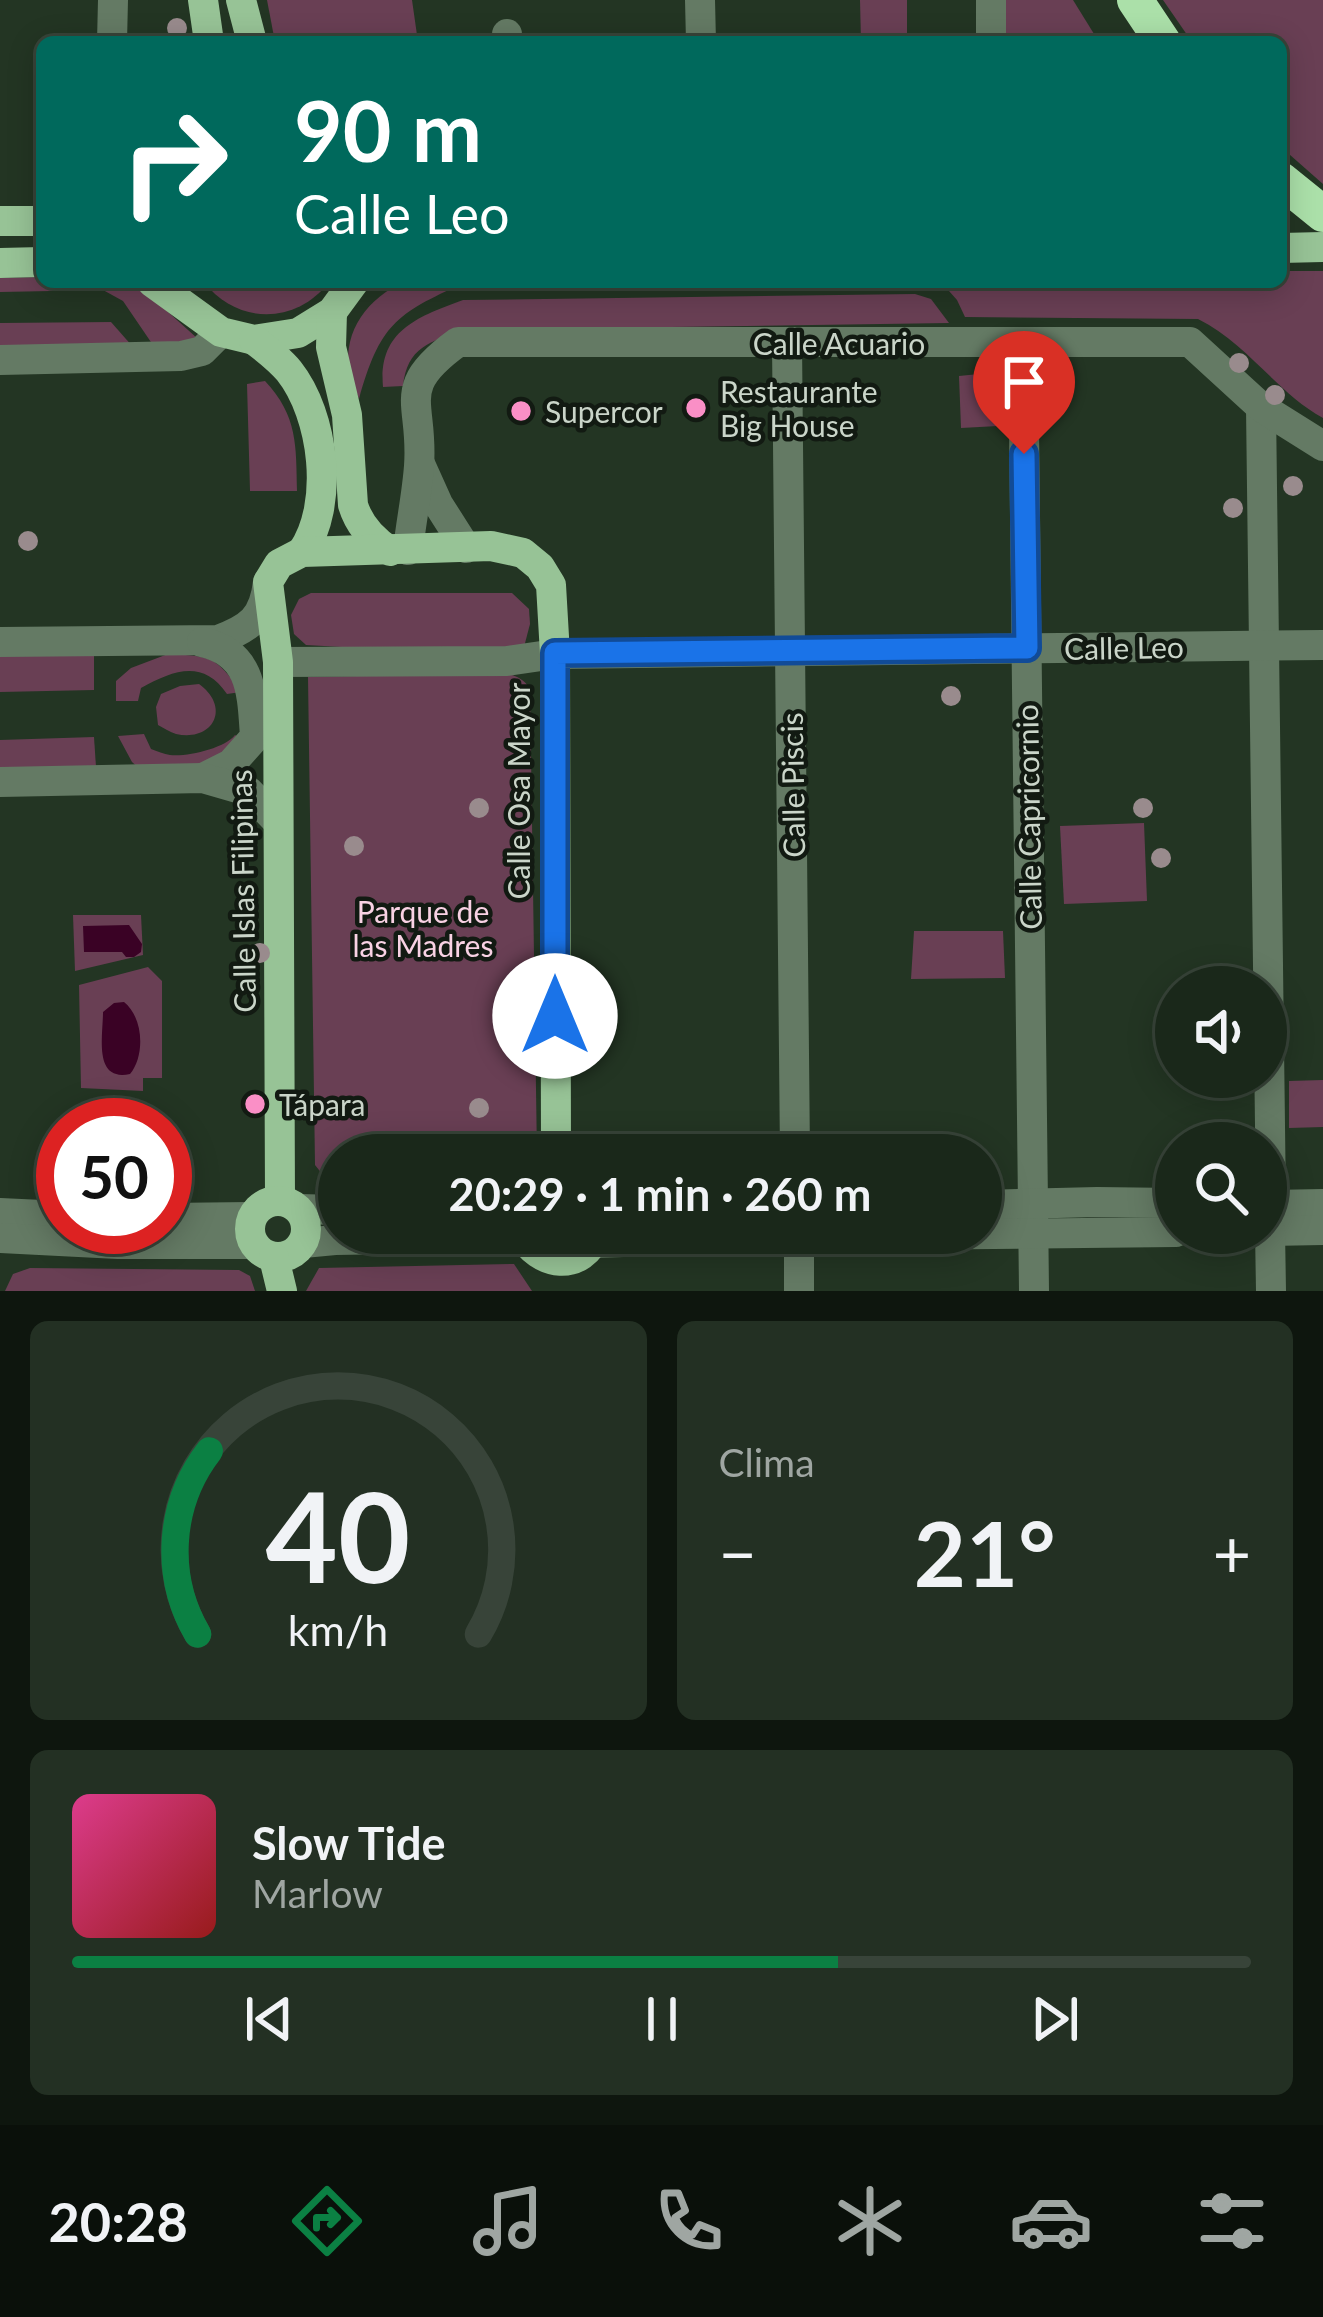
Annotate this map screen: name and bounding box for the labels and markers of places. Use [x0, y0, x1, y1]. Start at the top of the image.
pin [973, 331, 1075, 454]
place label: Restaurante Big House [720, 373, 878, 443]
place label: Supercor [545, 393, 663, 429]
marker: Restaurante Big House [683, 395, 709, 421]
marker: Supercor [508, 398, 534, 424]
place label: Tápara [279, 1086, 366, 1122]
marker: Tápara [242, 1091, 268, 1117]

